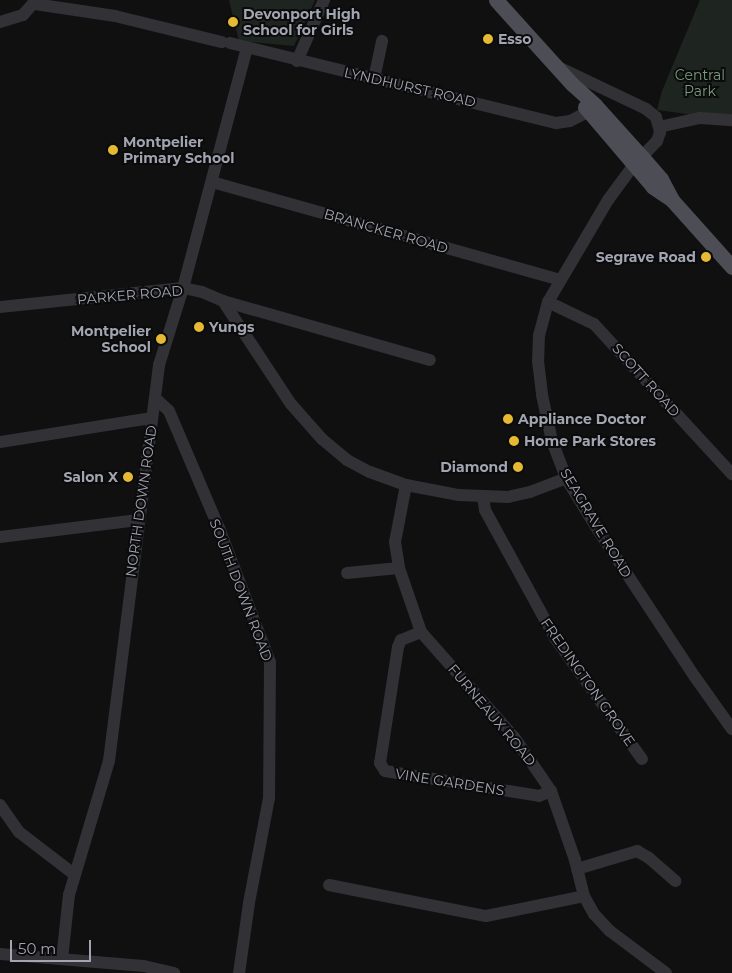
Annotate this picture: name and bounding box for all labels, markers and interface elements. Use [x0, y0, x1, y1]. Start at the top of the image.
place label: Devonport High School for Girls [243, 6, 360, 38]
marker: Devonport High School for Girls [227, 16, 239, 28]
place label: Esso [498, 31, 531, 47]
marker: Esso [482, 33, 494, 45]
street label: LYNDHURST ROAD [342, 64, 478, 110]
park label: Central Park [675, 67, 725, 100]
place label: Montpelier Primary School [123, 134, 234, 166]
marker: Montpelier Primary School [107, 144, 119, 156]
street label: BRANCKER ROAD [322, 205, 450, 257]
place label: Segrave Road [596, 249, 696, 265]
marker: Segrave Road [700, 251, 712, 263]
street label: PARKER ROAD [76, 282, 184, 308]
place label: Yungs [209, 319, 255, 335]
marker: Yungs [193, 321, 205, 333]
place label: Montpelier School [71, 323, 151, 356]
marker: Montpelier School [155, 333, 167, 345]
street label: SCOTT ROAD [609, 340, 683, 420]
place label: Appliance Doctor [518, 411, 646, 427]
marker: Appliance Doctor [502, 413, 514, 425]
street label: NORTH DOWN ROAD [122, 424, 160, 578]
place label: Home Park Stores [524, 433, 656, 449]
marker: Home Park Stores [508, 435, 520, 447]
place label: Diamond [440, 459, 508, 475]
marker: Diamond [512, 461, 524, 473]
street label: SEAGRAVE ROAD [557, 465, 635, 581]
place label: Salon X [63, 469, 118, 485]
marker: Salon X [122, 471, 134, 483]
street label: SOUTH DOWN ROAD [206, 516, 276, 664]
street label: FREDINGTON GROVE [537, 615, 639, 749]
street label: FURNEAUX ROAD [444, 661, 540, 769]
street label: VINE GARDENS [394, 765, 506, 799]
scale bar [12, 930, 94, 962]
text: 50 m [18, 939, 56, 958]

